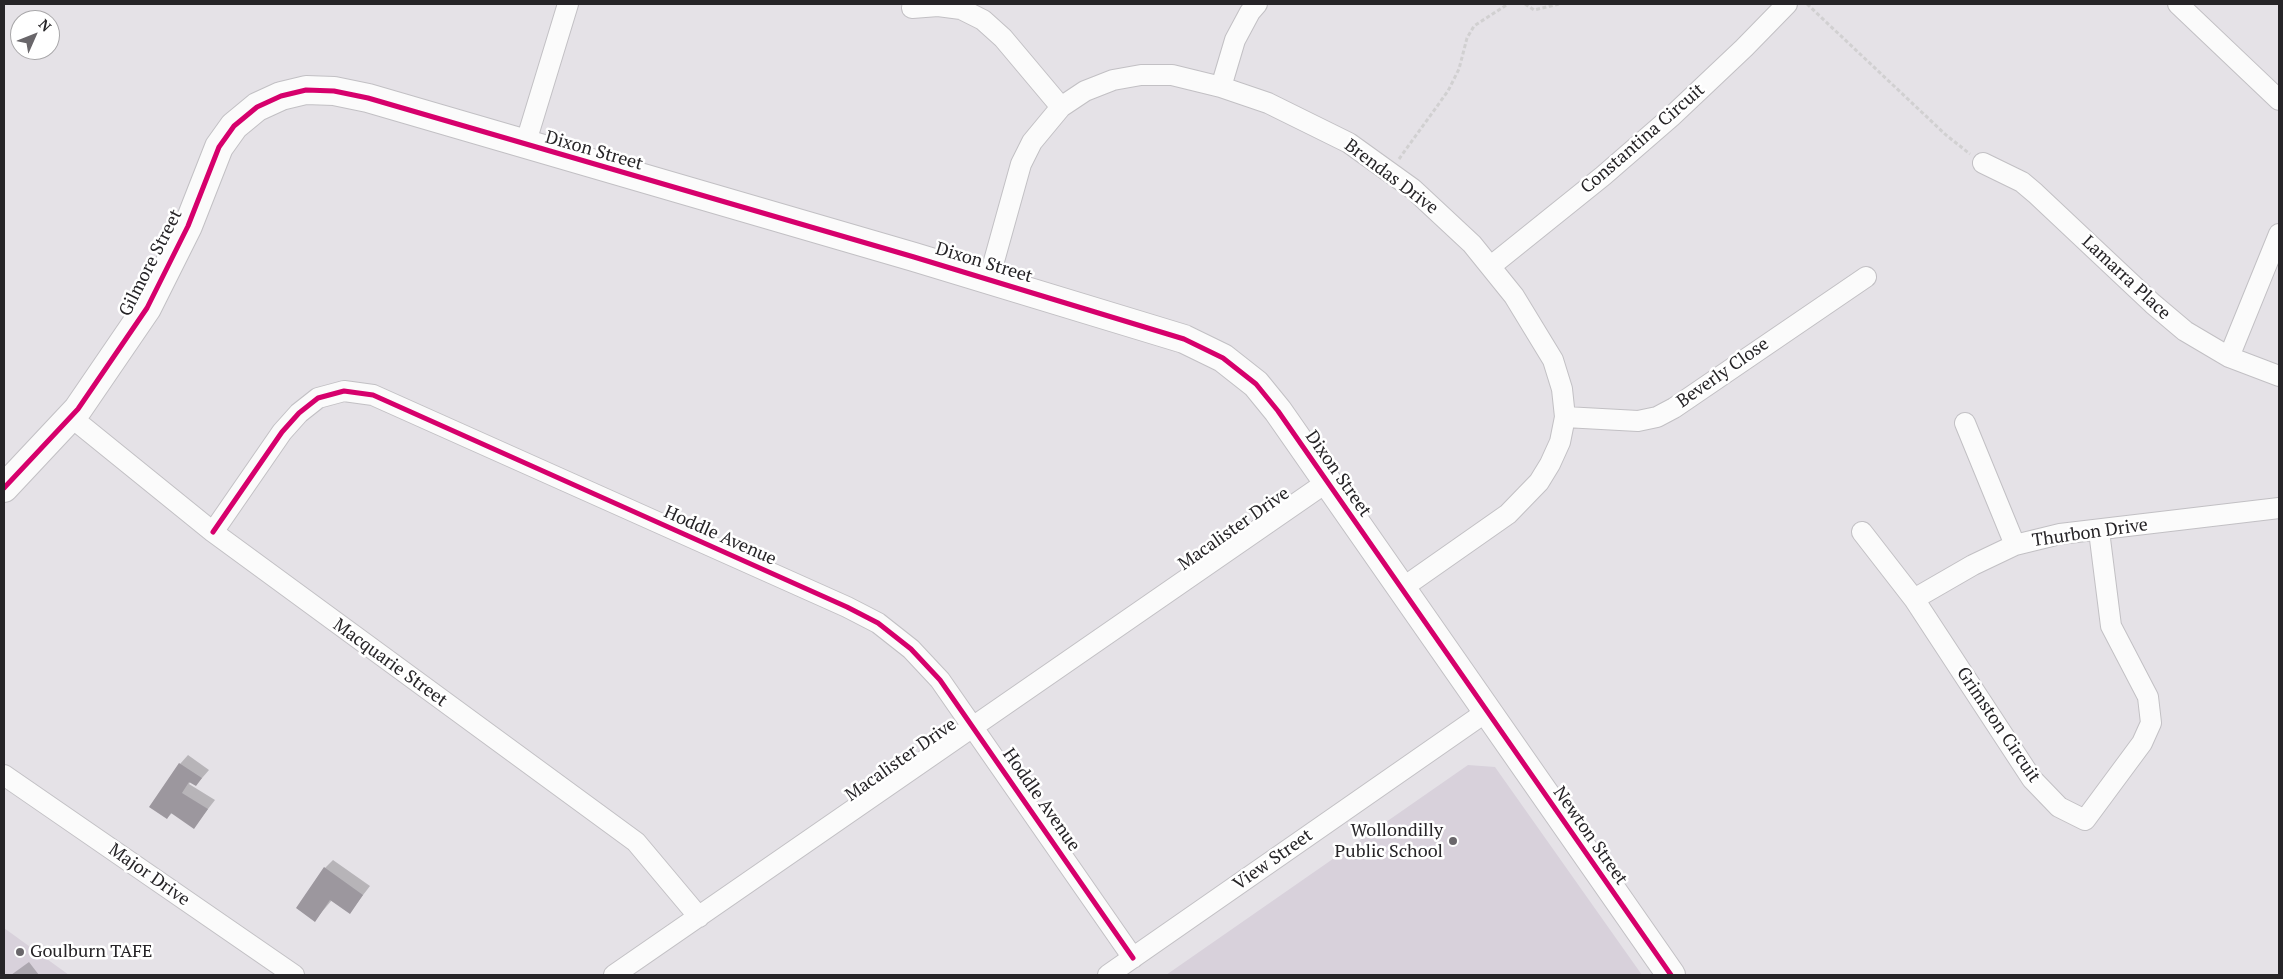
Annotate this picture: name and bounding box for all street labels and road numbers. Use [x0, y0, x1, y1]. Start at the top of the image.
street label: Constantina Circuit [1577, 79, 1709, 199]
street label: Dixon Street [543, 127, 645, 175]
street label: Brendas Drive [1340, 135, 1442, 219]
street label: Gilmore Street [115, 206, 187, 320]
street label: Lamarra Place [2077, 231, 2175, 325]
street label: Dixon Street [933, 238, 1035, 288]
street label: Beverly Close [1673, 333, 1773, 413]
street label: Dixon Street [1300, 427, 1376, 521]
street label: Macalister Drive [1174, 483, 1294, 575]
street label: Hoddle Avenue [660, 502, 780, 570]
street label: Thurbon Drive [2031, 514, 2149, 552]
street label: Macquarie Street [329, 614, 451, 712]
street label: Grimston Circuit [1951, 663, 2045, 787]
street label: Macalister Drive [841, 714, 961, 806]
street label: Hoddle Avenue [998, 744, 1084, 856]
street label: Newton Street [1548, 783, 1632, 889]
street label: View Street [1229, 825, 1317, 895]
street label: Major Drive [104, 839, 194, 911]

